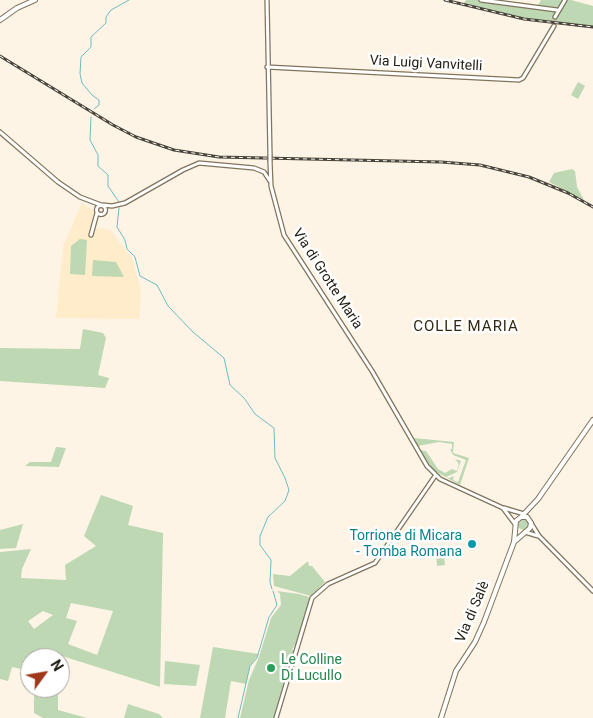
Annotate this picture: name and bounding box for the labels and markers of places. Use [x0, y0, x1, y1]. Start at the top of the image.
place label: Torrione di Micara - Tomba Romana [349, 528, 462, 560]
marker: Torrione di Micara - Tomba Romana [466, 538, 478, 550]
place label: Le Colline Di Lucullo [281, 652, 342, 684]
marker: Le Colline Di Lucullo [265, 662, 277, 674]

